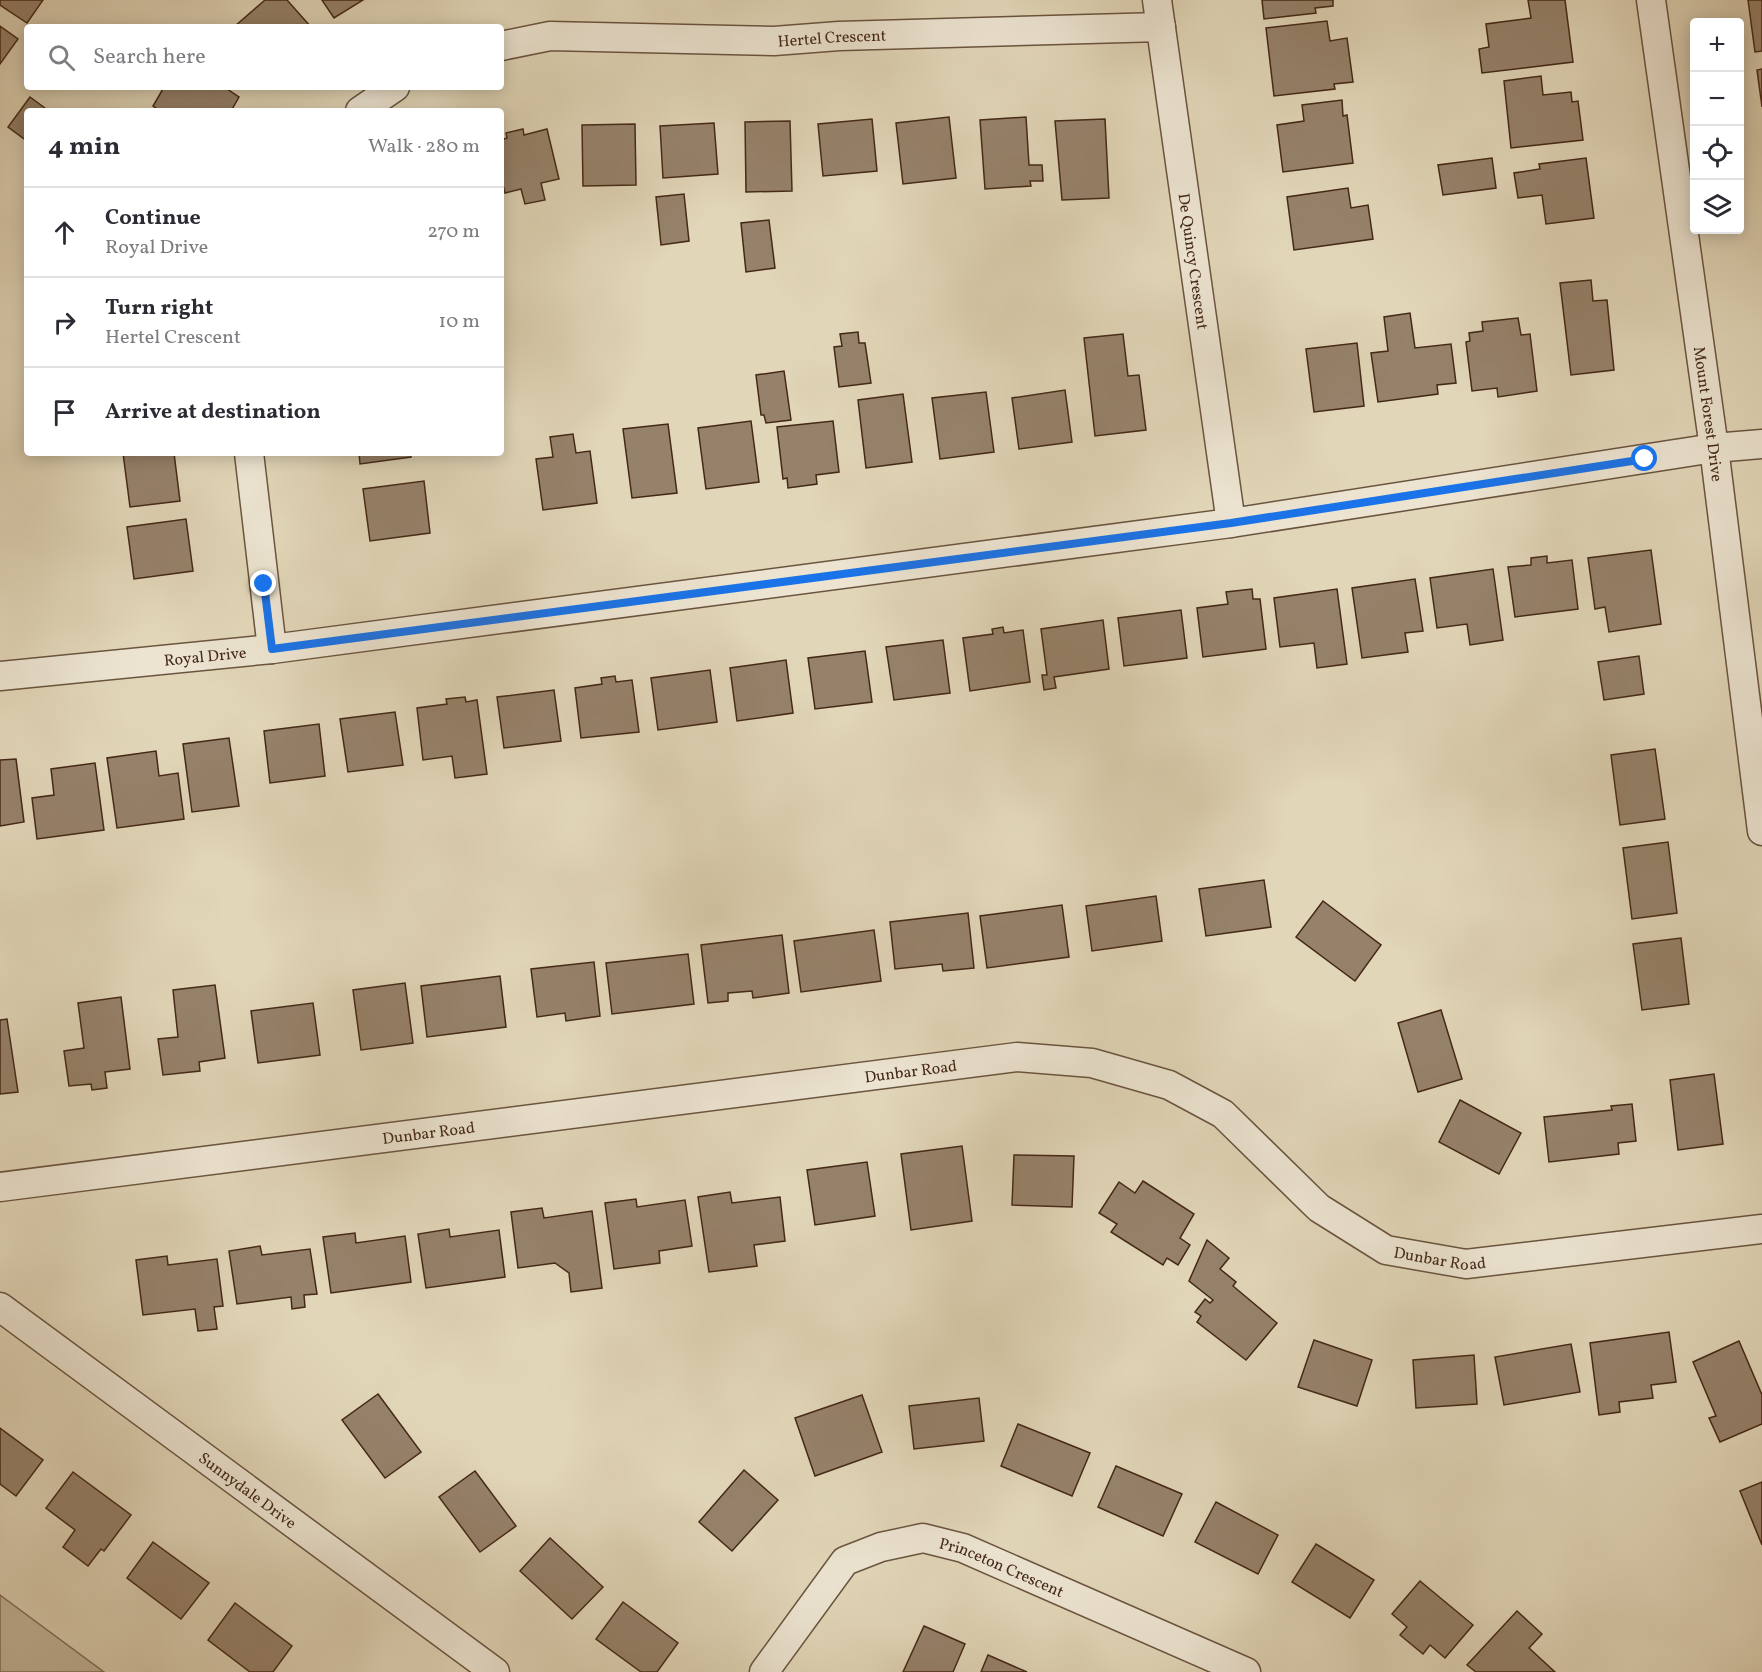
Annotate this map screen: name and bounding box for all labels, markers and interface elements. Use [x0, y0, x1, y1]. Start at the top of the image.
map controls [1690, 18, 1744, 234]
button: + [1690, 18, 1744, 72]
search box [24, 24, 504, 90]
street label: Hertel Crescent [777, 26, 887, 54]
icon: search [45, 41, 78, 74]
text: Search here [93, 42, 206, 73]
button: − [1690, 72, 1744, 126]
button: locate [1690, 126, 1744, 180]
text: 4 min [48, 129, 120, 165]
text: Walk · 280 m [368, 133, 480, 161]
button: layers [1690, 180, 1744, 234]
street label: De Quincy Crescent [1171, 192, 1213, 332]
text: Continue [105, 203, 201, 234]
icon: ahead [48, 216, 81, 249]
text: 270 m [427, 218, 480, 246]
text: Royal Drive [105, 234, 208, 262]
text: Turn right [105, 293, 213, 324]
icon: right [48, 306, 81, 339]
text: 10 m [439, 308, 480, 336]
text: Hertel Crescent [105, 324, 241, 352]
street label: Mount Forest Drive [1687, 345, 1727, 483]
icon: arrive [48, 396, 81, 429]
text: Arrive at destination [105, 397, 321, 428]
route start [1631, 445, 1657, 471]
route end [250, 570, 276, 596]
street label: Royal Drive [163, 643, 247, 673]
street label: Dunbar Road [863, 1056, 958, 1089]
street label: Dunbar Road [381, 1117, 476, 1151]
street label: Dunbar Road [1392, 1243, 1487, 1277]
street label: Sunnydale Drive [193, 1448, 300, 1535]
street label: Princeton Crescent [937, 1533, 1067, 1604]

